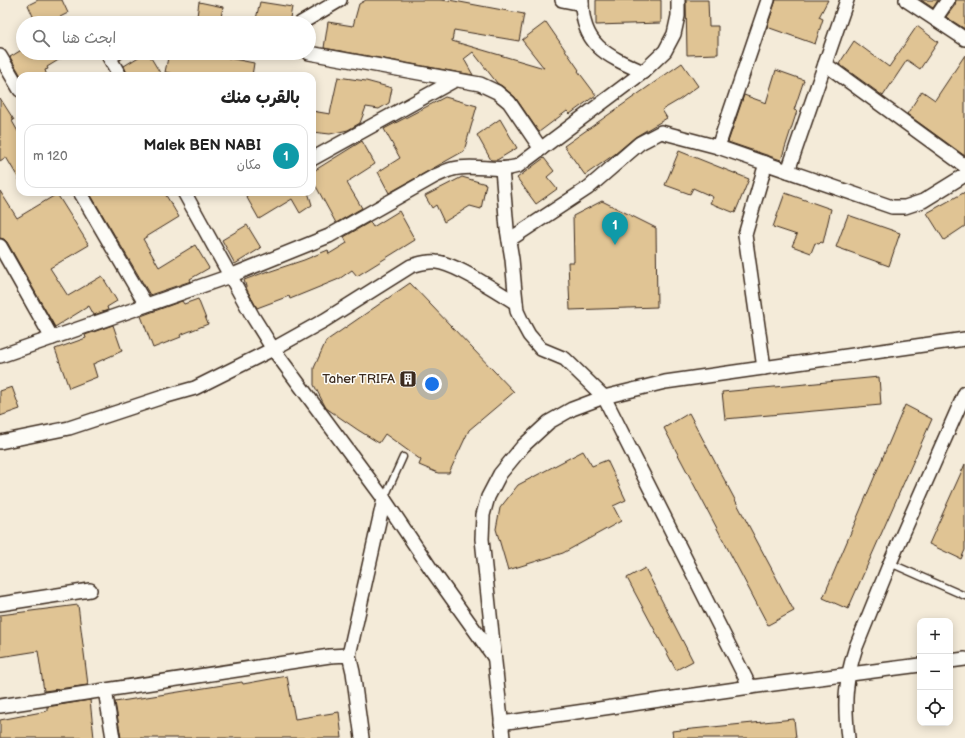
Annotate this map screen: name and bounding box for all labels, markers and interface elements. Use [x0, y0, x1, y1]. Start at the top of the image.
search box [16, 16, 316, 60]
icon: search [30, 27, 52, 49]
text: ابحث هنا [62, 29, 116, 48]
text: بالقرب منك [221, 88, 300, 108]
text: Malek BEN NABI [143, 136, 261, 155]
text: 120 m [33, 148, 68, 164]
text: 1 [283, 148, 289, 164]
text: مكان [237, 157, 261, 173]
pin: 1 [602, 212, 628, 245]
building icon: Taher TRIFA [398, 369, 418, 389]
place label: Taher TRIFA [322, 371, 395, 387]
your location [422, 374, 442, 394]
map controls [917, 618, 953, 726]
button: + [917, 618, 953, 654]
button: − [917, 654, 953, 690]
button: locate [917, 690, 953, 726]

